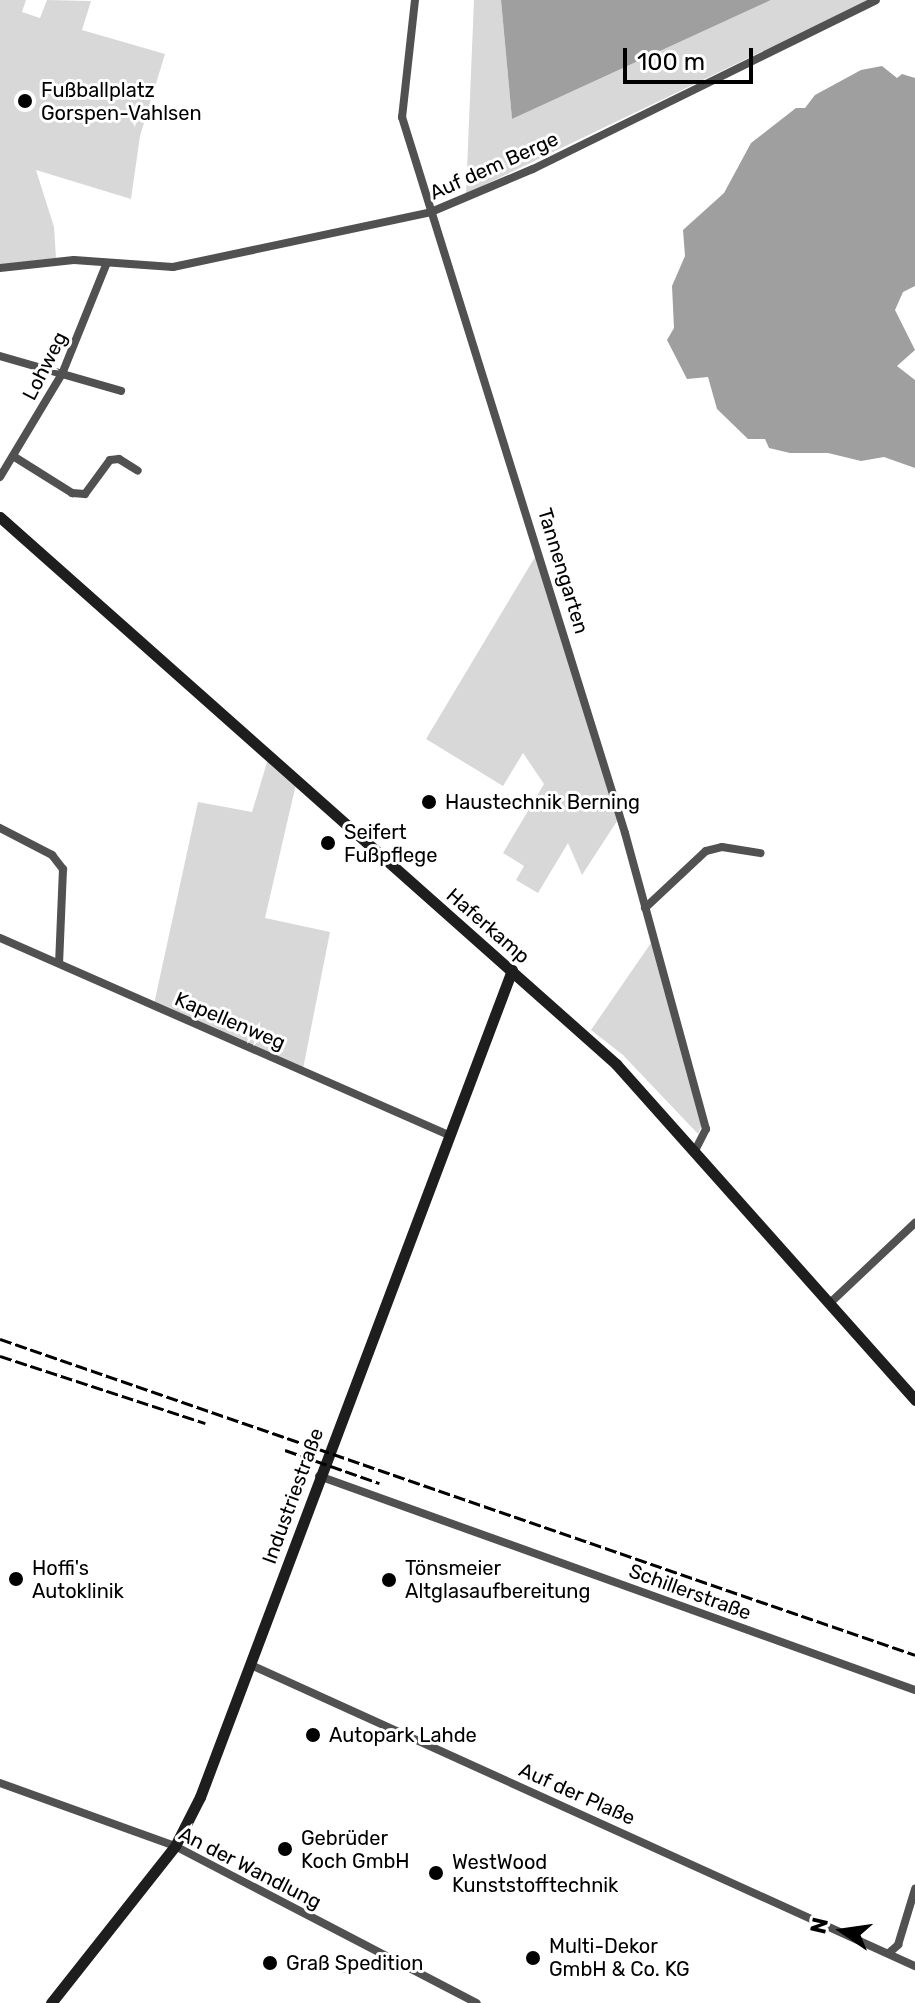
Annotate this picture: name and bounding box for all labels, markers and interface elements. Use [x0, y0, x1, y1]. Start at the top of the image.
scale bar [627, 32, 757, 82]
text: 100 m [637, 48, 705, 76]
place label: Fußballplatz Gorspen-Vahlsen [41, 78, 202, 125]
marker: Fußballplatz Gorspen-Vahlsen [16, 92, 34, 110]
street label: Auf dem Berge [426, 127, 562, 205]
street label: Lohweg [18, 328, 72, 404]
street label: Tannengarten [533, 505, 593, 637]
place label: Haustechnik Berning [445, 790, 640, 814]
marker: Haustechnik Berning [420, 793, 438, 811]
place label: Seifert Fußpflege [344, 820, 437, 867]
marker: Seifert Fußpflege [319, 834, 337, 852]
street label: Haferkamp [441, 883, 535, 969]
street label: Kapellenweg [171, 987, 289, 1055]
street label: Industriestraße [257, 1425, 329, 1567]
place label: Hoffi's Autoklinik [32, 1556, 124, 1603]
place label: Tönsmeier Altglasaufbereitung [405, 1556, 590, 1603]
street label: Schillerstraße [626, 1559, 754, 1625]
marker: Hoffi's Autoklinik [7, 1570, 25, 1588]
marker: Tönsmeier Altglasaufbereitung [380, 1571, 398, 1589]
place label: Autopark Lahde [329, 1723, 477, 1747]
marker: Autopark Lahde [304, 1726, 322, 1744]
street label: Auf der Plaße [515, 1758, 639, 1830]
street label: An der Wandlung [174, 1822, 326, 1914]
place label: Gebrüder Koch GmbH [301, 1826, 410, 1873]
marker: Gebrüder Koch GmbH [276, 1840, 294, 1858]
place label: WestWood Kunststofftechnik [452, 1850, 618, 1897]
marker: WestWood Kunststofftechnik [427, 1864, 445, 1882]
north arrow [803, 1891, 883, 1971]
text: N [804, 1915, 834, 1936]
place label: Multi-Dekor GmbH & Co. KG [549, 1934, 690, 1981]
marker: Multi-Dekor GmbH & Co. KG [524, 1949, 542, 1967]
place label: Graß Spedition [286, 1951, 423, 1975]
marker: Graß Spedition [261, 1954, 279, 1972]

